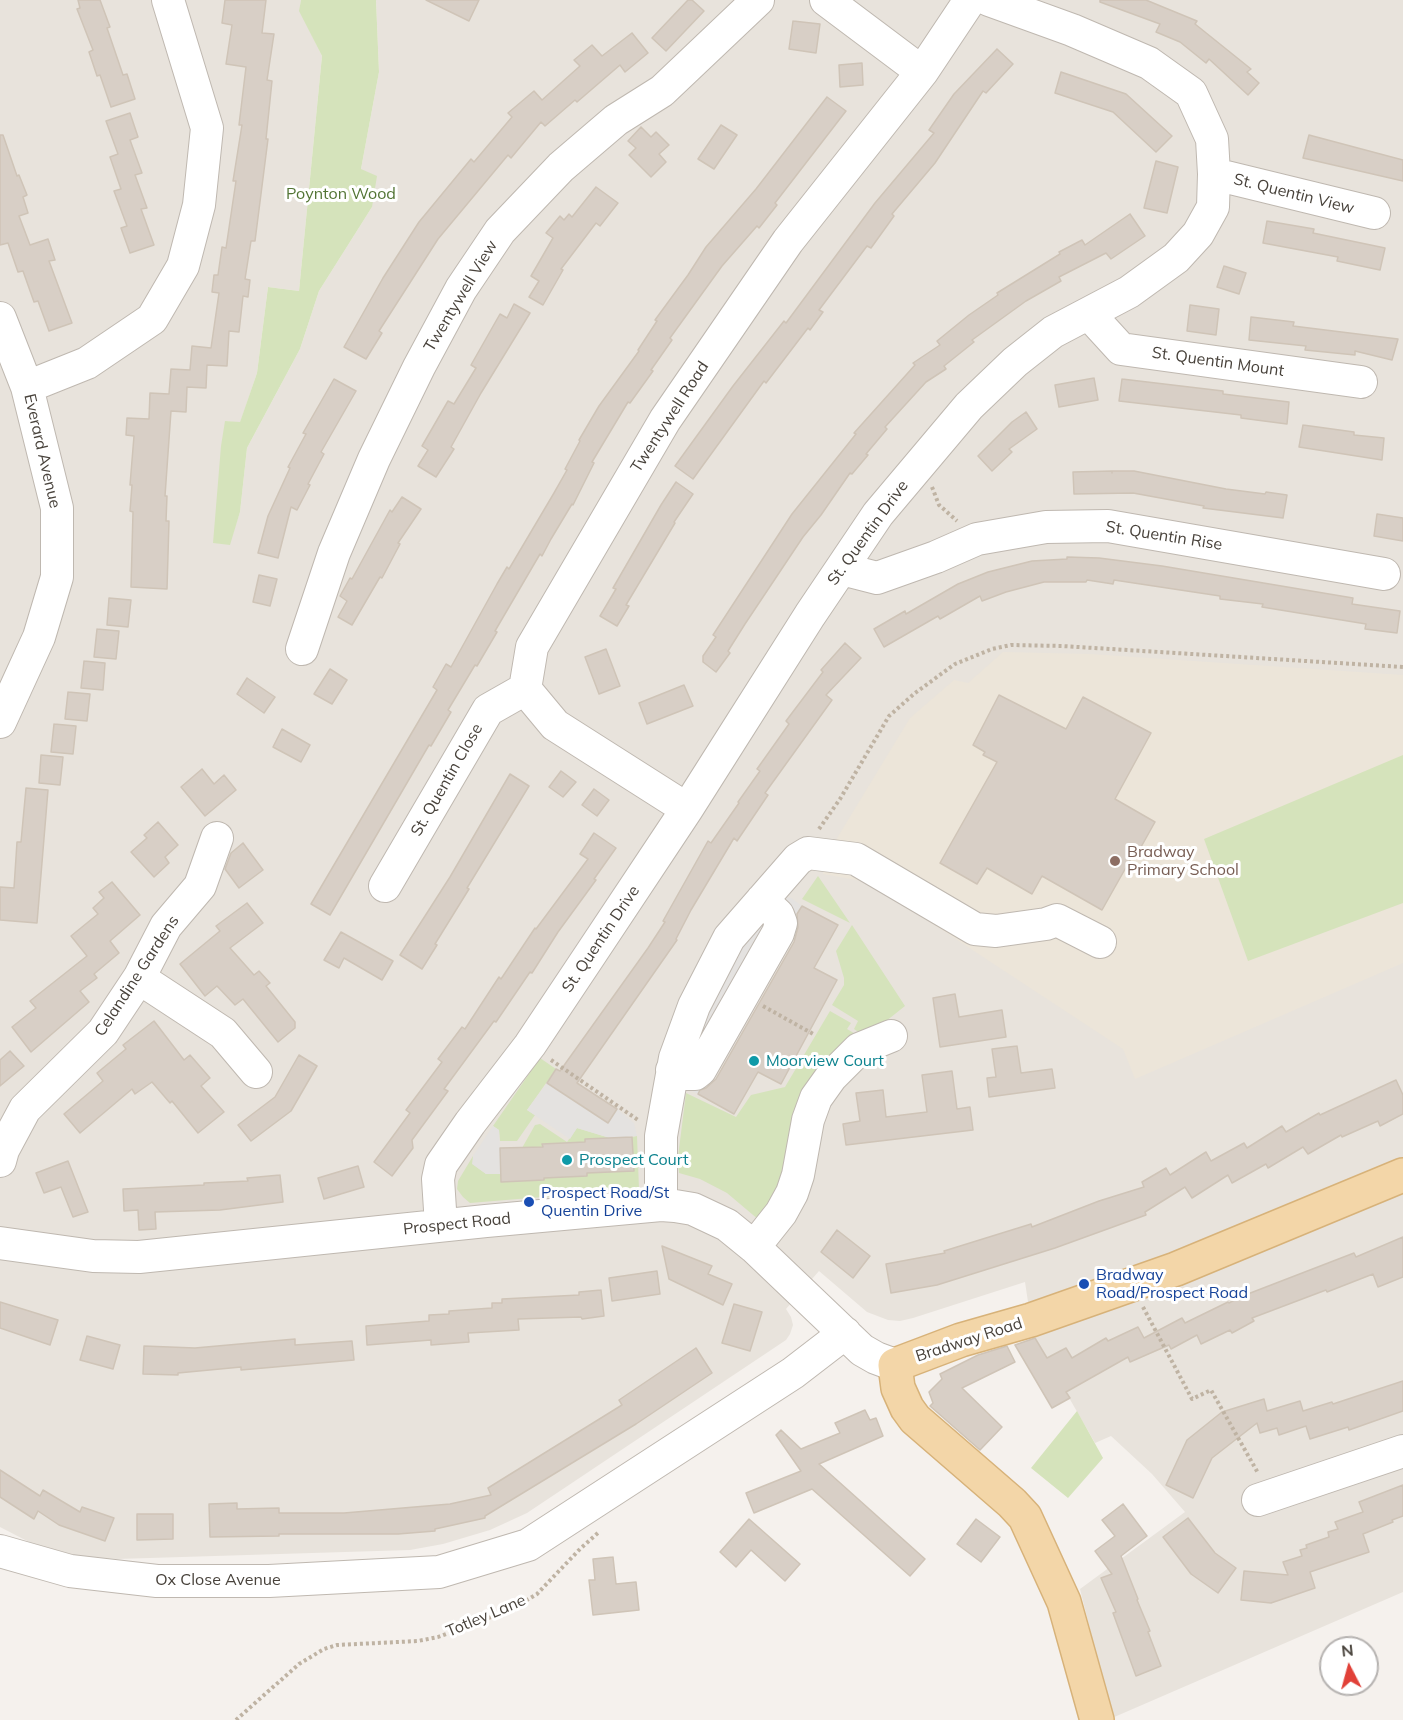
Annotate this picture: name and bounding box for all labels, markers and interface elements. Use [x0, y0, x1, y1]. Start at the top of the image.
street label: St. Quentin View [1232, 170, 1356, 218]
park label: Poynton Wood [286, 184, 396, 204]
street label: Twentywell View [420, 237, 502, 355]
street label: St. Quentin Mount [1151, 343, 1285, 381]
street label: Twentywell Road [627, 358, 713, 476]
street label: Everard Avenue [19, 392, 65, 510]
street label: St. Quentin Drive [824, 477, 912, 589]
street label: St. Quentin Rise [1104, 517, 1224, 555]
street label: St. Quentin Close [407, 720, 487, 840]
place label: Bradway Primary School [1127, 842, 1239, 880]
marker: Bradway Primary School [1108, 854, 1122, 868]
street label: St. Quentin Drive [558, 882, 644, 996]
street label: Celandine Gardens [91, 912, 183, 1040]
place label: Moorview Court [766, 1051, 884, 1071]
marker: Moorview Court [747, 1054, 761, 1068]
place label: Prospect Court [579, 1150, 689, 1170]
marker: Prospect Court [560, 1153, 574, 1167]
place label: Prospect Road/St Quentin Drive [541, 1183, 669, 1221]
marker: Prospect Road/St Quentin Drive [522, 1195, 536, 1209]
street label: Prospect Road [402, 1209, 512, 1239]
place label: Bradway Road/Prospect Road [1096, 1265, 1248, 1303]
marker: Bradway Road/Prospect Road [1077, 1277, 1091, 1291]
street label: Bradway Road [913, 1314, 1025, 1366]
street label: Ox Close Avenue [155, 1570, 281, 1590]
street label: Totley Lane [443, 1591, 529, 1641]
north arrow [1319, 1636, 1379, 1696]
text: N [1340, 1640, 1354, 1661]

